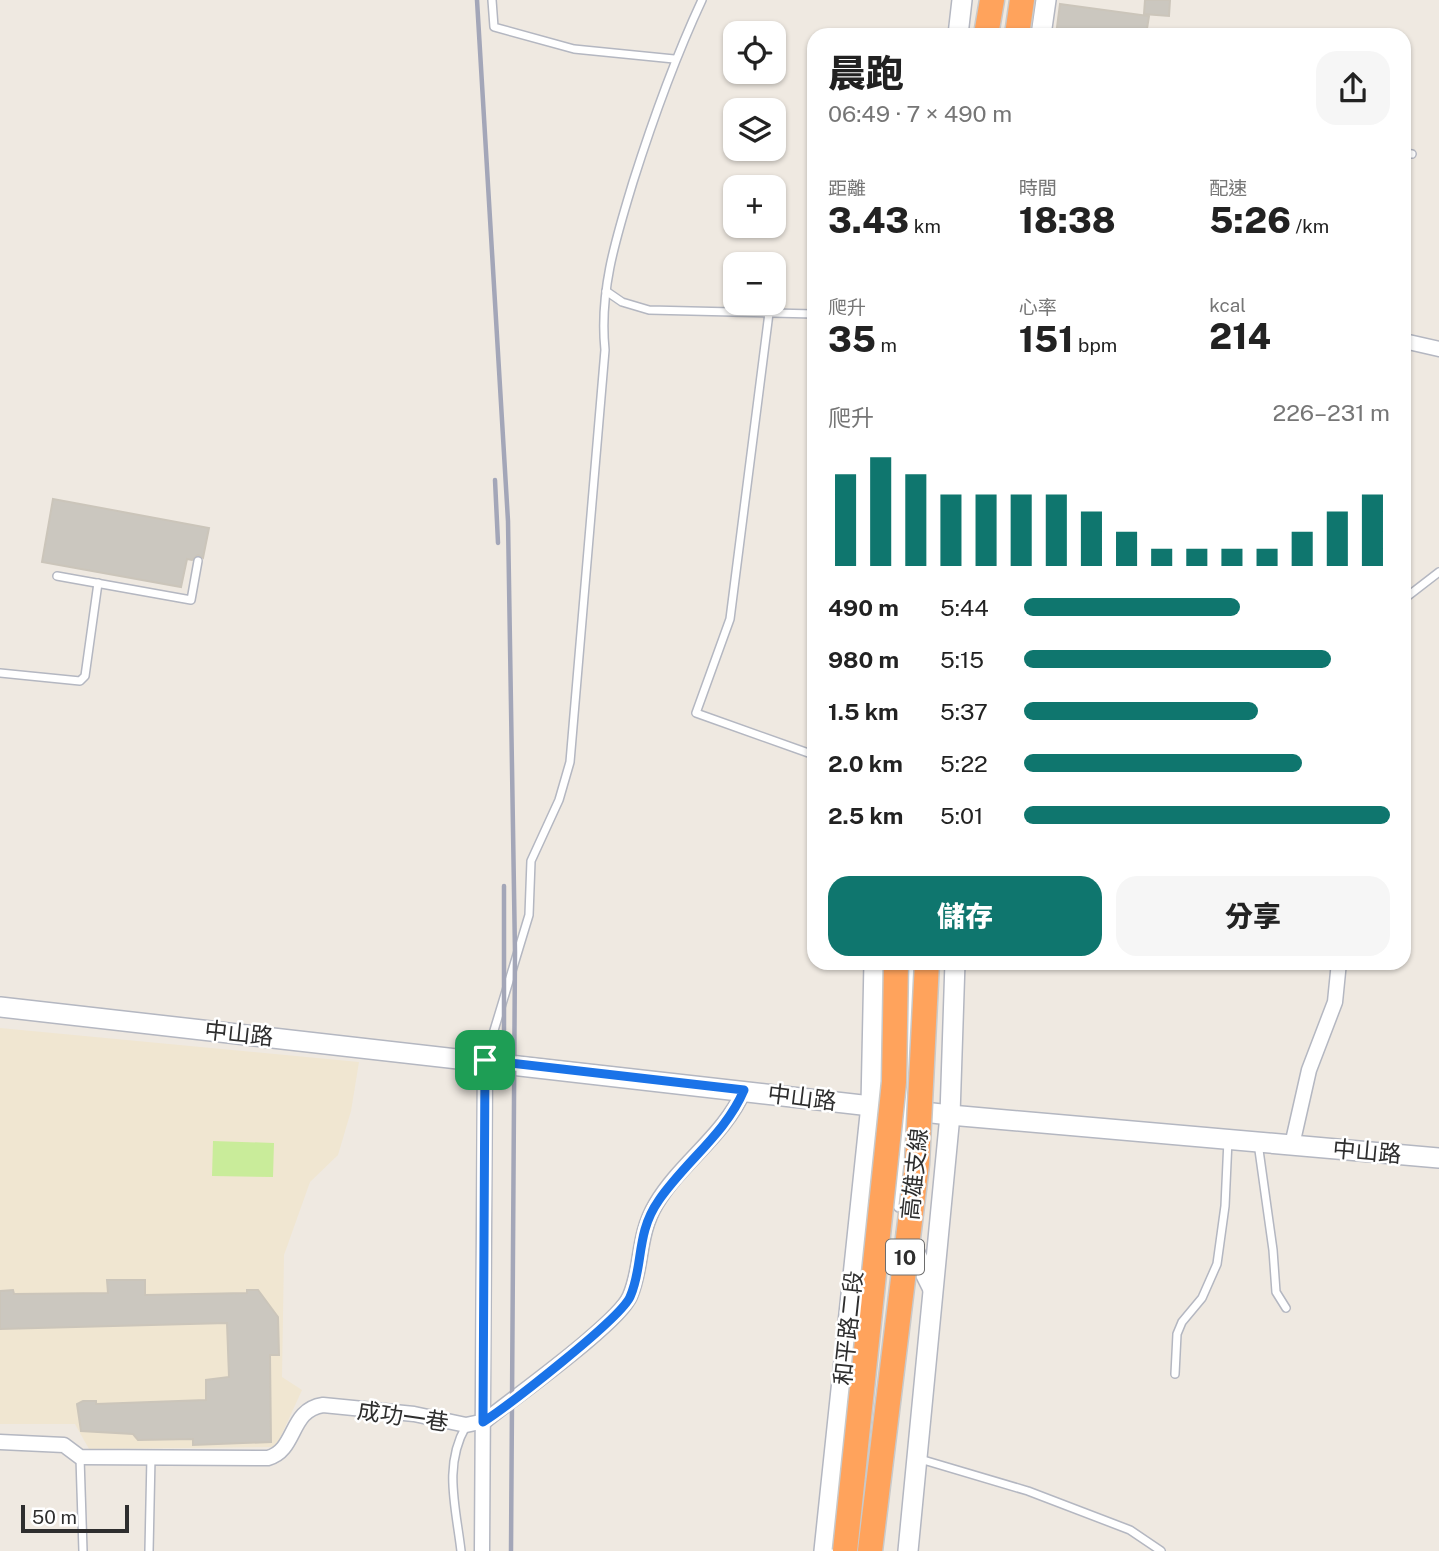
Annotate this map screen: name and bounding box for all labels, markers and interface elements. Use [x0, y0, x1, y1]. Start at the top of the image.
map controls [723, 21, 786, 315]
button: locate [723, 21, 786, 84]
text: 晨跑 [828, 51, 904, 96]
button: share [1316, 51, 1390, 125]
button: layers [723, 98, 786, 161]
text: 06:49 · 7 × 490 m [828, 100, 1012, 127]
button: + [723, 175, 786, 238]
text: 距離 [828, 177, 866, 199]
text: 時間 [1019, 177, 1057, 199]
text: 配速 [1209, 177, 1247, 199]
text: 3.43 [828, 200, 909, 241]
text: 18:38 [1019, 200, 1116, 241]
text: 5:26 [1209, 200, 1291, 241]
text: km [909, 215, 941, 237]
text: /km [1291, 215, 1329, 237]
button: − [723, 252, 786, 315]
text: kcal [1209, 294, 1246, 316]
text: 爬升 [828, 296, 866, 318]
text: 心率 [1019, 296, 1057, 318]
text: 214 [1209, 316, 1271, 357]
text: 35 [828, 319, 876, 360]
text: 151 [1019, 319, 1073, 360]
text: m [876, 334, 897, 356]
text: bpm [1073, 334, 1117, 356]
text: 226–231 m [1272, 399, 1390, 426]
text: 爬升 [828, 404, 874, 431]
text: 490 m [828, 594, 899, 621]
text: 5:44 [940, 594, 989, 621]
text: 980 m [828, 646, 899, 673]
text: 5:15 [940, 646, 984, 673]
text: 1.5 km [828, 698, 899, 725]
text: 5:37 [940, 698, 988, 725]
text: 2.0 km [828, 750, 903, 777]
text: 5:22 [940, 750, 988, 777]
text: 2.5 km [828, 802, 903, 829]
text: 5:01 [940, 802, 983, 829]
button: 儲存 [828, 876, 1102, 956]
button: 分享 [1116, 876, 1390, 956]
street label: 中山路 [203, 1016, 275, 1050]
pin [455, 1030, 515, 1090]
icon: arrive [466, 1041, 504, 1079]
street label: 中山路 [766, 1079, 838, 1115]
street label: 高雄支線 [896, 1127, 932, 1221]
street label: 中山路 [1331, 1135, 1403, 1167]
road number: 10 [886, 1240, 924, 1274]
street label: 和平路二段 [829, 1269, 867, 1387]
street label: 成功一巷 [356, 1396, 450, 1436]
scale bar [21, 1502, 130, 1534]
text: 50 m [32, 1506, 77, 1528]

